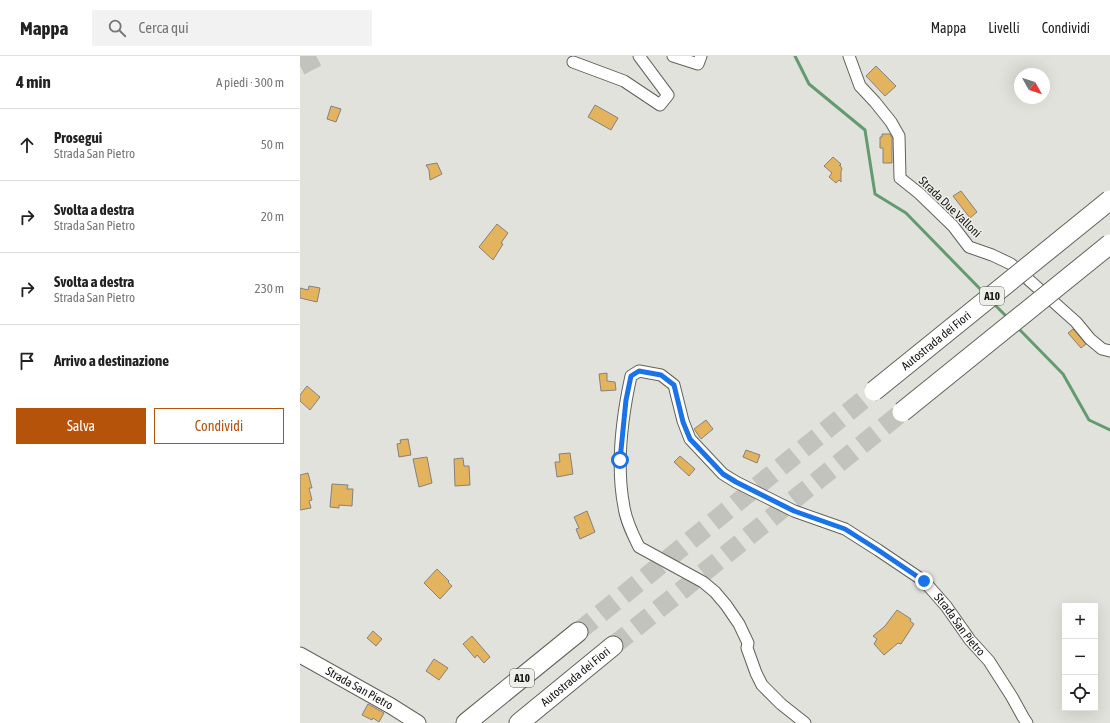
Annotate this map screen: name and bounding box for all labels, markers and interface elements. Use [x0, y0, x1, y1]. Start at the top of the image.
search box [92, 10, 372, 46]
text: Mappa [20, 17, 68, 39]
icon: search [106, 17, 128, 39]
text: Cerca qui [138, 19, 189, 36]
text: Mappa [931, 20, 966, 36]
text: Livelli [988, 20, 1020, 36]
text: Condividi [1042, 20, 1090, 36]
north arrow [1014, 68, 1050, 104]
text: 4 min [16, 72, 51, 92]
text: A piedi · 300 m [216, 75, 284, 90]
text: Prosegui [54, 129, 102, 146]
icon: ahead [16, 134, 38, 156]
text: 50 m [261, 137, 284, 152]
text: Strada San Pietro [54, 146, 135, 161]
street label: Strada Due Valloni [916, 174, 984, 240]
text: Svolta a destra [54, 201, 134, 218]
icon: right [16, 206, 38, 228]
text: 20 m [261, 209, 284, 224]
text: Strada San Pietro [54, 218, 135, 233]
text: Svolta a destra [54, 273, 134, 290]
icon: right [16, 278, 38, 300]
text: 230 m [255, 281, 284, 296]
road number: A10 [980, 287, 1004, 305]
text: Strada San Pietro [54, 290, 135, 305]
street label: Autostrada dei Fiori [899, 308, 974, 373]
icon: arrive [16, 350, 38, 372]
text: Arrivo a destinazione [54, 352, 169, 369]
button: Salva [16, 408, 146, 444]
button: Condividi [154, 408, 284, 444]
route start [611, 451, 629, 469]
route end [915, 572, 933, 590]
street label: Strada San Pietro [931, 591, 988, 659]
map controls [1062, 603, 1098, 711]
button: + [1062, 603, 1098, 639]
button: − [1062, 639, 1098, 675]
street label: Autostrada dei Fiori [538, 644, 613, 709]
street label: Strada San Pietro [323, 664, 396, 713]
road number: A10 [510, 669, 534, 687]
button: locate [1062, 675, 1098, 711]

